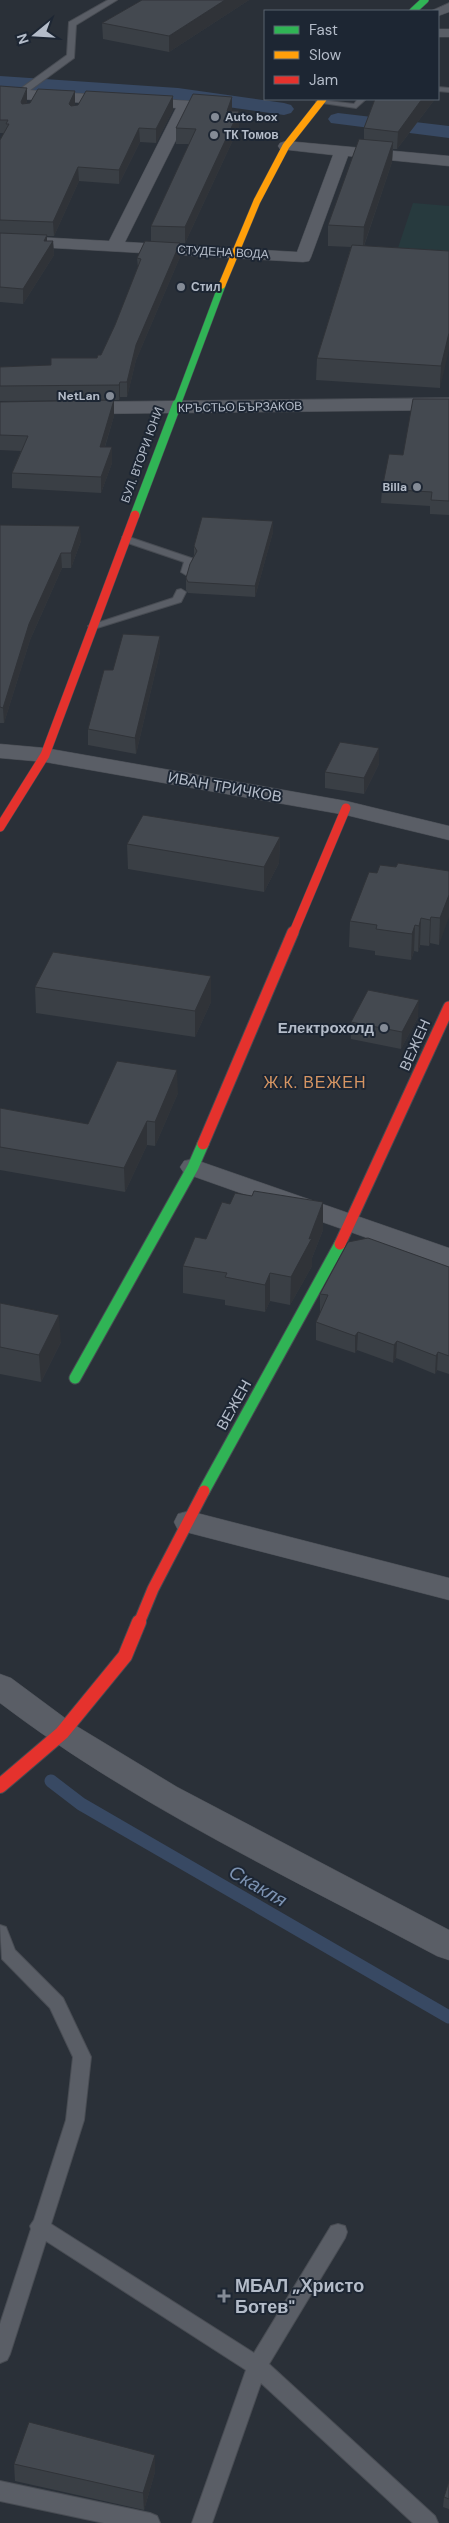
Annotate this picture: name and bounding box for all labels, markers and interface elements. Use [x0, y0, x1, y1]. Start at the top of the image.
north arrow [10, 10, 60, 60]
legend [264, 10, 439, 100]
text: Fast [309, 20, 338, 40]
text: N [12, 31, 33, 47]
text: Slow [309, 45, 342, 65]
text: Jam [309, 70, 338, 90]
place label: Auto box [225, 109, 278, 125]
marker: Auto box [209, 111, 221, 123]
place label: ТК Томов [224, 127, 279, 143]
marker: ТК Томов [208, 129, 220, 141]
street label: СТУДЕНА ВОДА [177, 242, 269, 262]
place label: Стил [191, 279, 221, 295]
marker: Стил [175, 281, 187, 293]
place label: NetLan [58, 388, 100, 404]
marker: NetLan [104, 390, 116, 402]
street label: КРЪСТЬО БЪРЗАКОВ [178, 398, 302, 416]
street label: БУЛ. ВТОРИ ЮНИ [117, 405, 167, 505]
place label: Billa [383, 479, 407, 495]
marker: Billa [411, 481, 423, 493]
street label: ИВАН ТРИЧКОВ [166, 767, 284, 807]
street label: ВЕЖЕН [395, 1016, 435, 1074]
place label: Електрохолд [278, 1018, 374, 1038]
marker: Електрохолд [378, 1022, 390, 1034]
district label: Ж.К. ВЕЖЕН [263, 1072, 367, 1093]
street label: ВЕЖЕН [212, 1376, 256, 1434]
water label: Скакля [224, 1859, 292, 1913]
place label: МБАЛ „Христо Ботев" [235, 2274, 364, 2319]
marker: МБАЛ „Христо Ботев" [217, 2289, 231, 2303]

